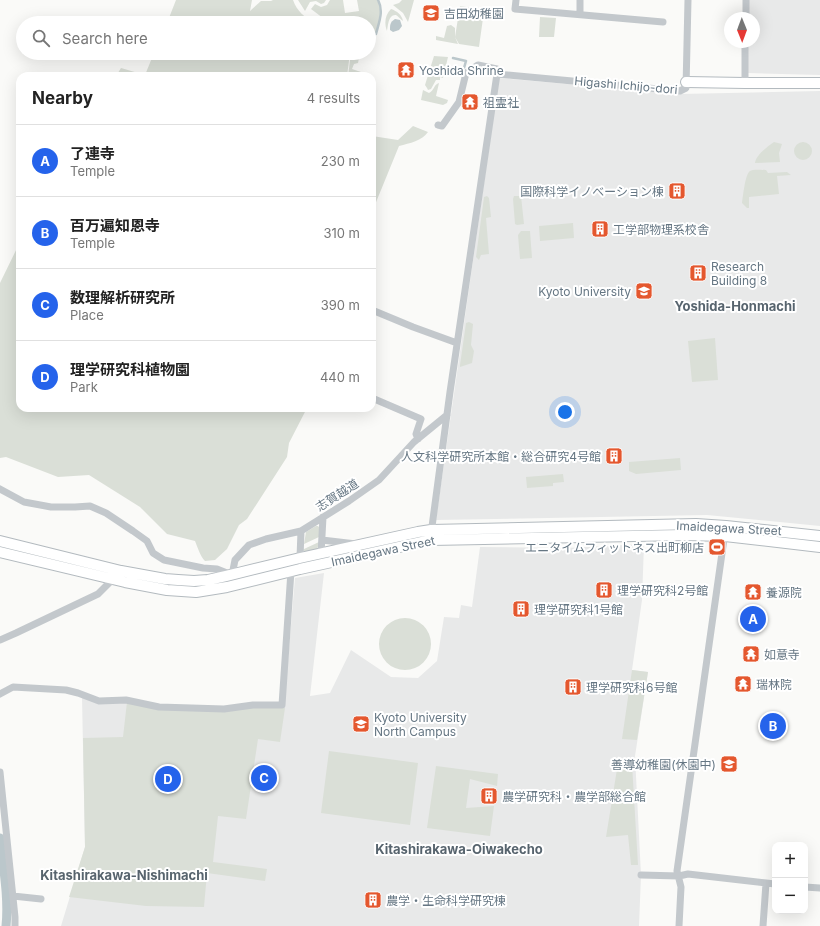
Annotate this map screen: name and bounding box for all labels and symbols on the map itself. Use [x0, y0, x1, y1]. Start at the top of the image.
school or university icon: 吉田幼稚園 [421, 3, 441, 23]
place label: 吉田幼稚園 [444, 6, 504, 21]
north arrow [724, 12, 760, 48]
temple icon: Yoshida Shrine [396, 60, 416, 80]
place label: Yoshida Shrine [419, 63, 504, 78]
street label: Higashi Ichijo-dori [574, 73, 678, 97]
temple icon: 祖霊社 [460, 92, 480, 112]
place label: 祖霊社 [483, 95, 519, 110]
building icon: 国際科学イノべーション棟 [667, 181, 687, 201]
place label: 国際科学イノべーション棟 [520, 184, 664, 199]
building icon: 工学部物理系校舎 [590, 219, 610, 239]
place label: 工学部物理系校舎 [613, 222, 709, 237]
place label: Research Building 8 [711, 259, 767, 288]
building icon: Research Building 8 [688, 263, 708, 283]
school or university icon: Kyoto University [634, 281, 654, 301]
place label: Kyoto University [538, 284, 631, 299]
district label: Yoshida-Honmachi [674, 298, 796, 314]
your location [555, 402, 575, 422]
building icon: 人文科学研究所本館・総合研究4号館 [604, 446, 624, 466]
place label: 人文科学研究所本館・総合研究4号館 [401, 449, 601, 464]
street label: 志賀越道 [313, 476, 361, 514]
street label: Imaidegawa Street [676, 518, 782, 538]
street label: Imaidegawa Street [330, 533, 436, 569]
sports icon: エニタイムフィットネス出町柳店 [707, 537, 727, 557]
place label: エニタイムフィットネス出町柳店 [525, 540, 704, 555]
building icon: 理学研究科2号館 [594, 580, 614, 600]
temple icon: 養源院 [743, 582, 763, 602]
place label: 理学研究科2号館 [617, 583, 708, 598]
place label: 養源院 [766, 585, 802, 600]
building icon: 理学研究科1号館 [511, 599, 531, 619]
place label: 理学研究科1号館 [534, 602, 623, 617]
pin: A [740, 604, 766, 634]
temple icon: 如意寺 [741, 644, 761, 664]
place label: 如意寺 [764, 647, 800, 662]
temple icon: 瑞林院 [733, 674, 753, 694]
building icon: 理学研究科6号館 [563, 677, 583, 697]
place label: 瑞林院 [756, 677, 792, 692]
place label: 理学研究科6号館 [586, 680, 677, 695]
place label: Kyoto University North Campus [374, 710, 467, 739]
pin: B [760, 711, 786, 741]
school or university icon: Kyoto University North Campus [351, 714, 371, 734]
school or university icon: 善導幼稚園(休園中) [719, 754, 739, 774]
place label: 善導幼稚園(休園中) [611, 757, 716, 772]
pin: C [251, 763, 277, 793]
pin: D [155, 764, 181, 794]
building icon: 農学研究科・農学部総合館 [479, 786, 499, 806]
place label: 農学研究科・農学部総合館 [502, 789, 646, 804]
district label: Kitashirakawa-Oiwakecho [375, 841, 543, 857]
district label: Kitashirakawa-Nishimachi [40, 867, 208, 883]
building icon: 農学・生命科学研究棟 [363, 890, 383, 910]
place label: 農学・生命科学研究棟 [386, 893, 506, 908]

